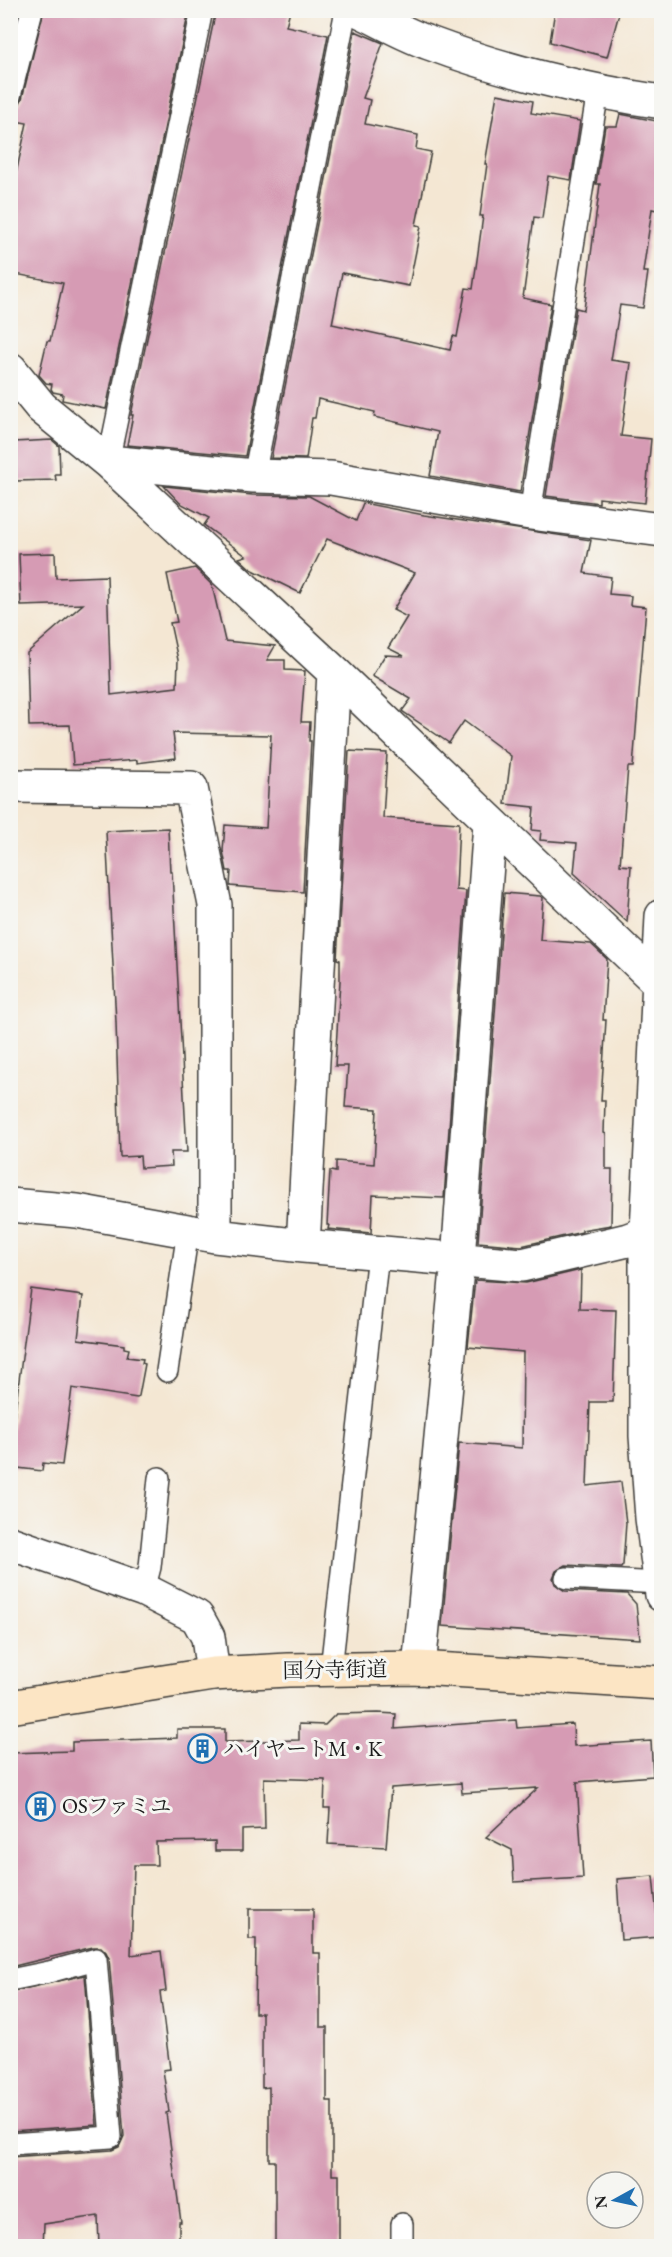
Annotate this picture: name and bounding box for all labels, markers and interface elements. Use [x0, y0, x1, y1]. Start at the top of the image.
street label: 国分寺街道 [282, 1655, 388, 1684]
building icon: ハイヤートM・K [186, 1733, 218, 1765]
place label: ハイヤートM・K [223, 1735, 383, 1762]
building icon: OSファミユ [25, 1790, 57, 1822]
place label: OSファミユ [62, 1792, 171, 1819]
north arrow [585, 2170, 645, 2230]
text: N [589, 2194, 612, 2210]

